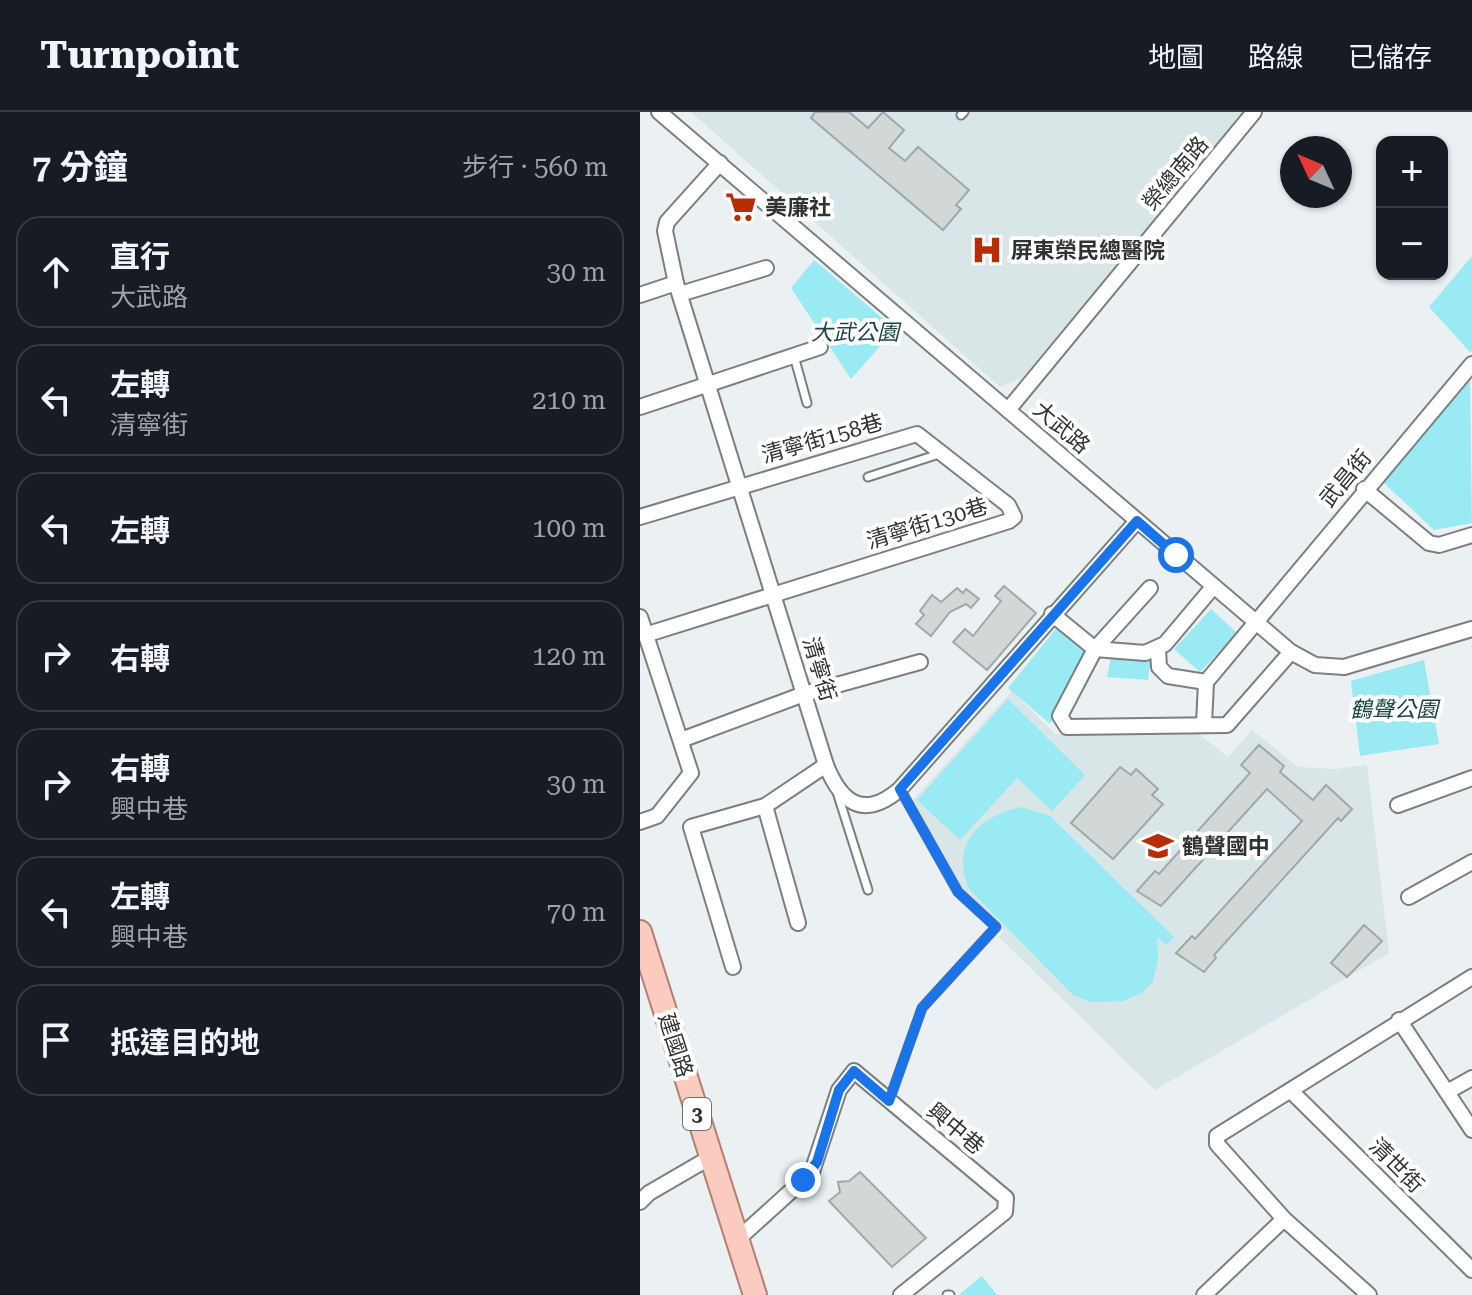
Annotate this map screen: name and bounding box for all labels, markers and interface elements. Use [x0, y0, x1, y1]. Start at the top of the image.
text: Turnpoint [40, 33, 239, 77]
text: 地圖 [1148, 41, 1204, 74]
text: 路線 [1248, 41, 1304, 74]
text: 已儲存 [1348, 41, 1432, 74]
street label: 榮總南路 [1138, 132, 1213, 215]
north arrow [1280, 136, 1352, 208]
map controls [1376, 136, 1448, 280]
button: + [1376, 136, 1448, 208]
text: 7 分鐘 [32, 147, 128, 187]
text: 步行 · 560 m [462, 152, 608, 182]
supermarket icon: 美廉社 [724, 190, 758, 224]
place label: 美廉社 [765, 195, 831, 220]
button: − [1376, 208, 1448, 280]
hospital icon: 屏東榮民總醫院 [970, 233, 1004, 267]
place label: 屏東榮民總醫院 [1011, 238, 1165, 263]
text: 直行 [110, 239, 170, 274]
icon: ahead [34, 250, 78, 294]
text: 30 m [547, 257, 606, 287]
text: 大武路 [110, 282, 188, 312]
park label: 大武公園 [811, 320, 902, 345]
text: 左轉 [110, 367, 170, 402]
icon: left [34, 378, 78, 422]
text: 210 m [532, 385, 606, 415]
street label: 大武路 [1029, 396, 1095, 458]
street label: 清寧街158巷 [759, 409, 886, 468]
text: 清寧街 [110, 410, 188, 440]
street label: 武昌街 [1315, 445, 1376, 512]
street label: 清寧街130巷 [864, 493, 991, 554]
icon: left [34, 506, 78, 550]
text: 左轉 [110, 513, 170, 548]
text: 100 m [532, 513, 606, 543]
route start [1158, 537, 1194, 573]
icon: right [34, 634, 78, 678]
street label: 清寧街 [798, 634, 841, 704]
text: 右轉 [110, 641, 170, 676]
text: 120 m [532, 641, 606, 671]
park label: 鶴聲公園 [1350, 697, 1441, 722]
text: 右轉 [110, 751, 170, 786]
icon: right [34, 762, 78, 806]
text: 30 m [547, 769, 606, 799]
text: 興中巷 [110, 794, 188, 824]
school or university icon: 鶴聲國中 [1141, 829, 1175, 863]
place label: 鶴聲國中 [1182, 834, 1270, 859]
text: 左轉 [110, 879, 170, 914]
icon: left [34, 890, 78, 934]
text: 70 m [547, 897, 606, 927]
text: 興中巷 [110, 922, 188, 952]
street label: 建國路 [653, 1010, 698, 1080]
icon: arrive [34, 1018, 78, 1062]
text: 抵達目的地 [110, 1025, 260, 1060]
road number: 3 [683, 1098, 711, 1130]
street label: 興中巷 [922, 1098, 989, 1159]
street label: 清世街 [1364, 1133, 1429, 1198]
route end [785, 1162, 821, 1198]

